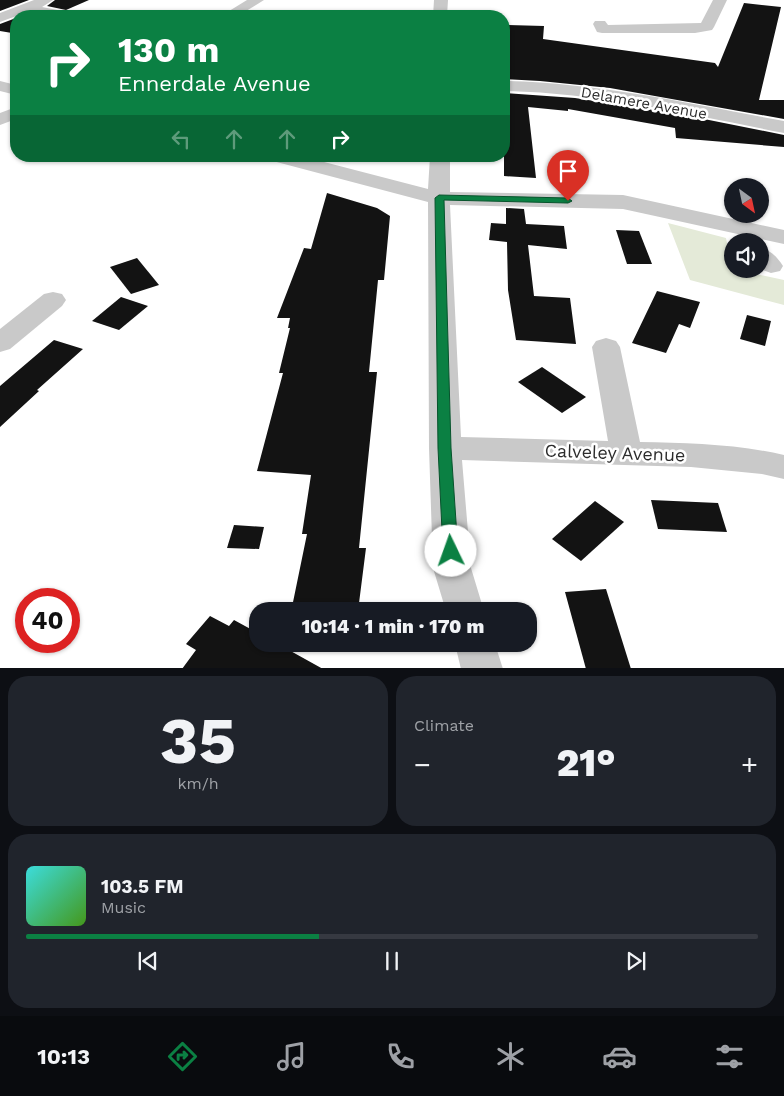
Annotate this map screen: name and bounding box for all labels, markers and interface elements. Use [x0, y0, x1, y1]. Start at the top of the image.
text: 130 m [118, 29, 219, 71]
icon: right [35, 30, 100, 95]
text: Ennerdale Avenue [118, 71, 311, 96]
street label: Delamere Avenue [580, 83, 708, 123]
icon: left [167, 125, 195, 153]
icon: ahead [220, 125, 248, 153]
icon: ahead [273, 125, 301, 153]
icon: right [326, 125, 354, 153]
pin [547, 150, 589, 201]
icon: arrive [554, 157, 582, 185]
north arrow [724, 178, 769, 222]
map controls [724, 178, 769, 278]
button: sound [724, 233, 769, 278]
street label: Calveley Avenue [544, 440, 686, 465]
position arrow [424, 524, 476, 576]
speed limit sign: 40 [15, 588, 80, 653]
text: 10:14 · 1 min · 170 m [302, 615, 484, 638]
text: 35 [160, 703, 236, 779]
text: Climate [414, 716, 474, 735]
text: 21° [556, 741, 616, 785]
text: − [414, 748, 431, 781]
text: + [741, 748, 758, 781]
text: km/h [177, 774, 219, 793]
text: 103.5 FM [101, 875, 183, 898]
text: Music [101, 898, 146, 917]
icon: previous [134, 947, 162, 975]
icon: pause [378, 947, 406, 975]
icon: next [622, 947, 650, 975]
icon: directions [165, 1039, 200, 1074]
icon: music [274, 1039, 309, 1074]
icon: phone [383, 1039, 418, 1074]
icon: climate [493, 1039, 528, 1074]
icon: car [602, 1039, 637, 1074]
icon: filters [712, 1039, 747, 1074]
text: 10:13 [37, 1044, 90, 1069]

